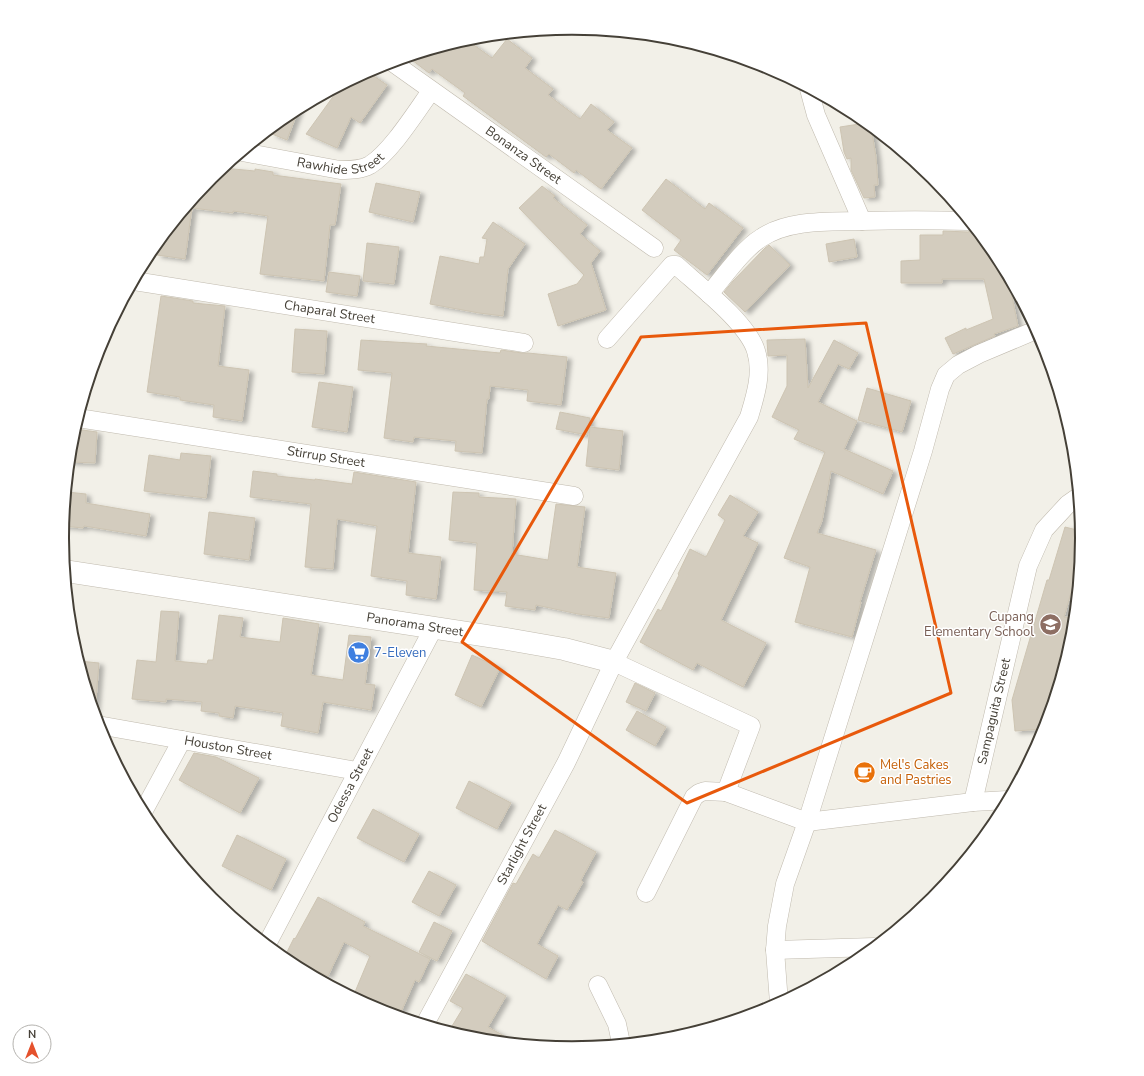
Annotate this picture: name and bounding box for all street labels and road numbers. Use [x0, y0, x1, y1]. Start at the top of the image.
street label: Bonanza Street [482, 122, 565, 189]
street label: Rawhide Street [295, 148, 389, 179]
street label: Chaparal Street [283, 296, 377, 328]
street label: Stirrup Street [286, 442, 367, 472]
street label: Panorama Street [365, 608, 465, 641]
street label: Sampaguita Street [973, 656, 1015, 766]
street label: Houston Street [183, 731, 274, 765]
street label: Odessa Street [323, 744, 378, 826]
street label: Starlight Street [493, 801, 551, 888]

